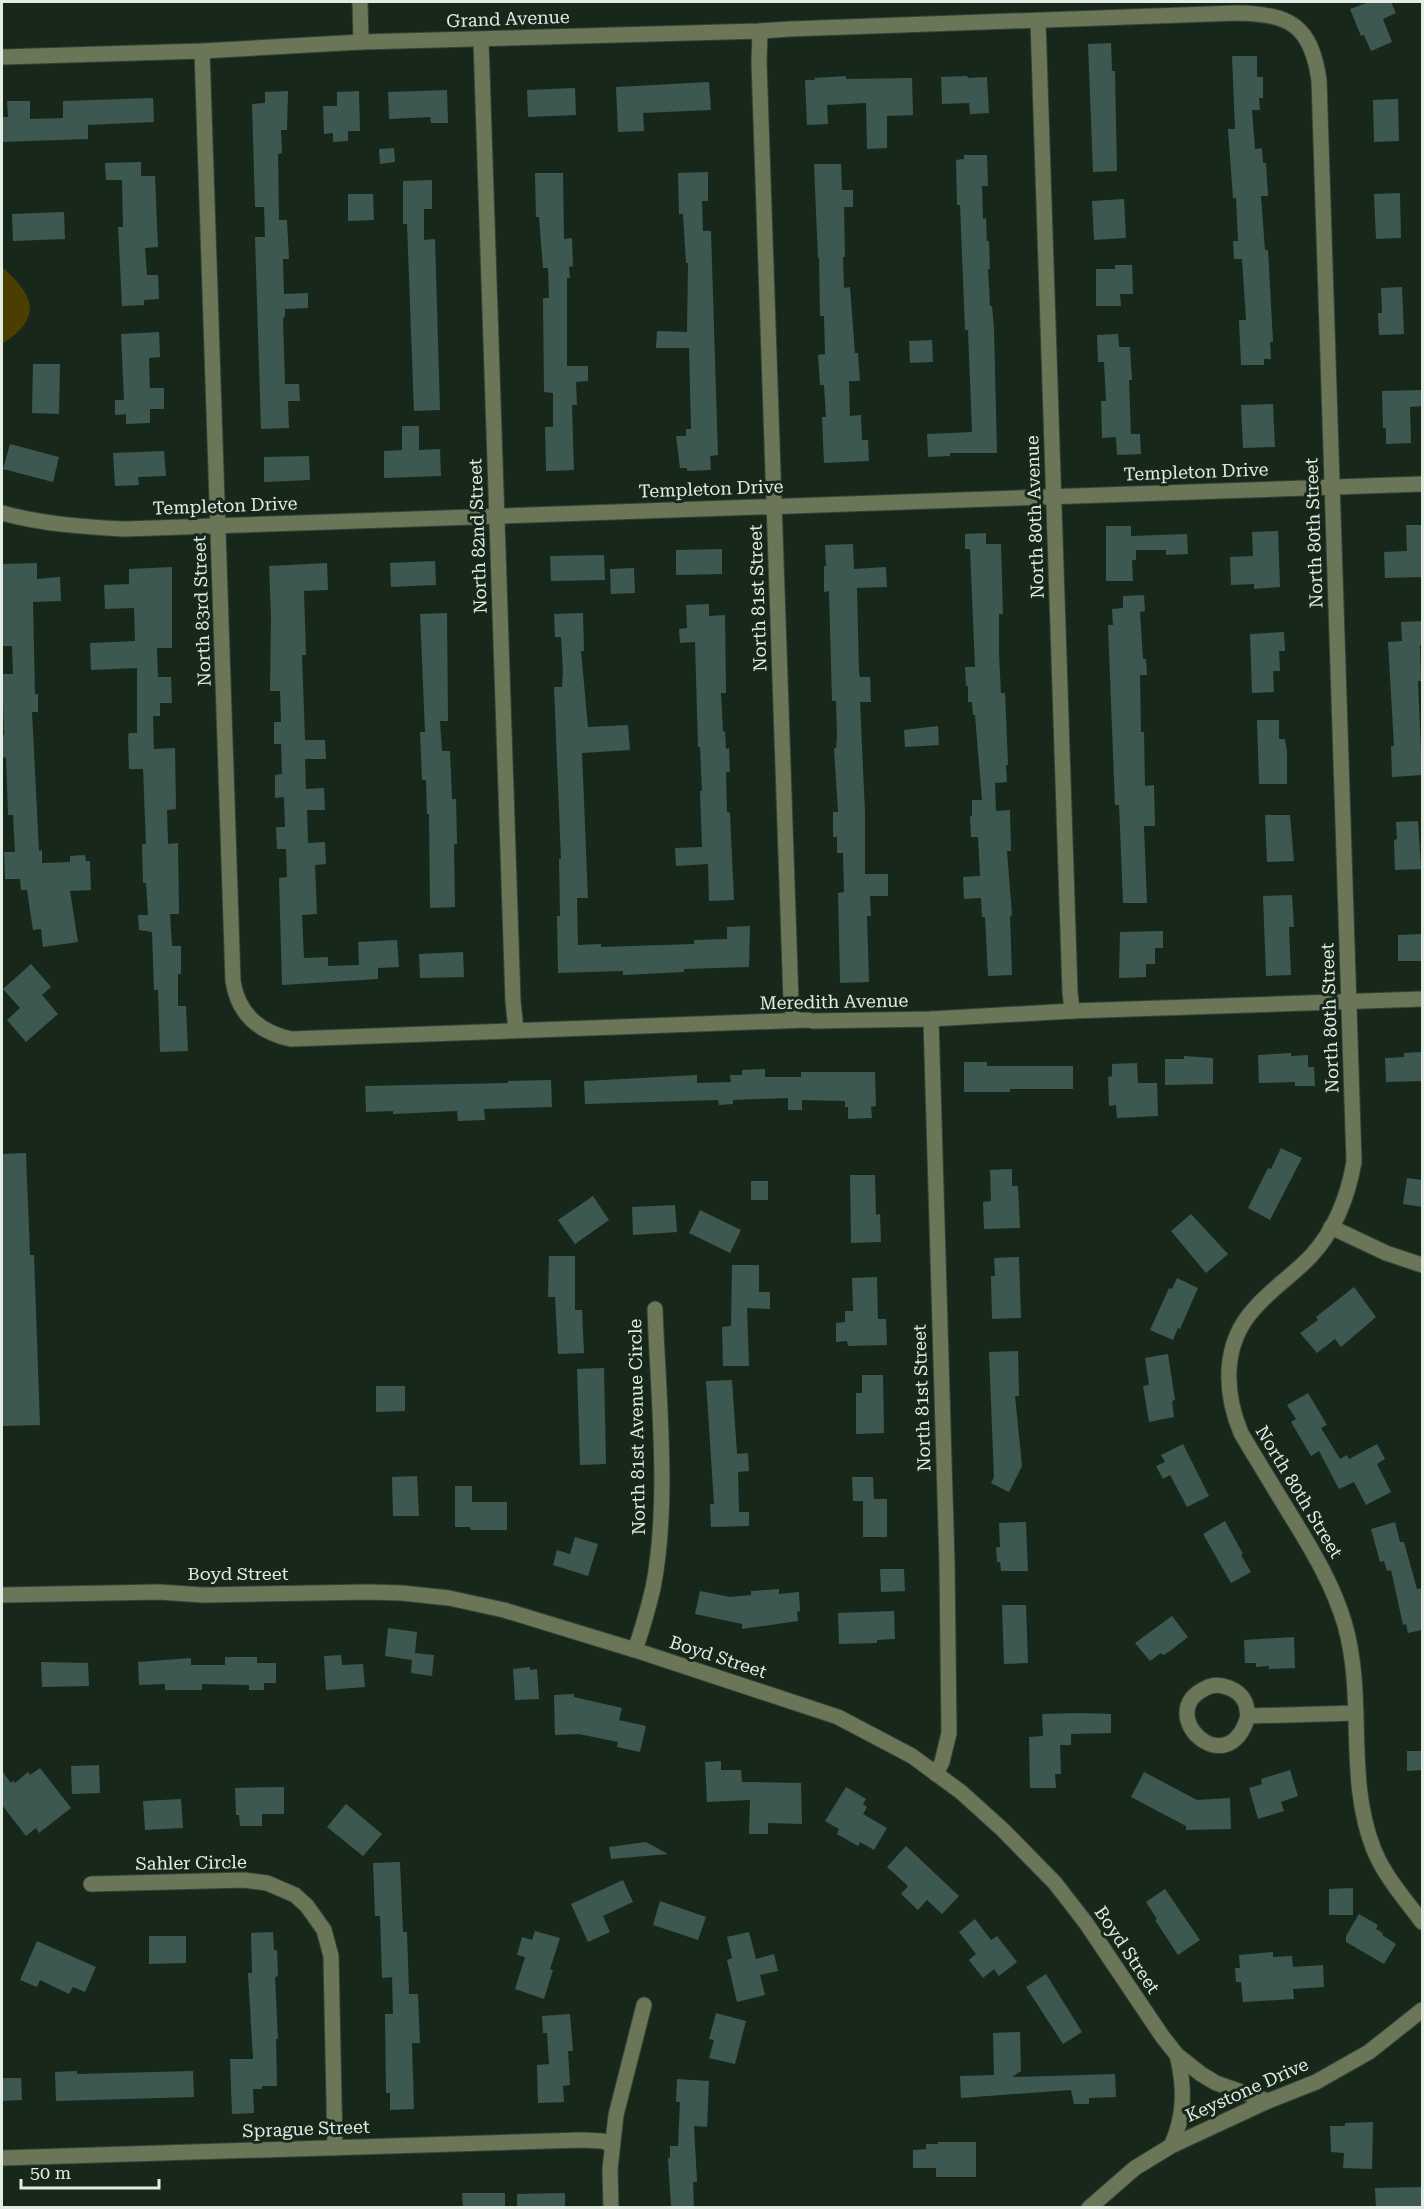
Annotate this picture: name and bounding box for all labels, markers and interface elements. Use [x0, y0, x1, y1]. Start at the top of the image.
street label: Grand Avenue [446, 6, 570, 31]
street label: North 80th Avenue [1021, 435, 1048, 599]
street label: North 80th Street [1300, 457, 1327, 609]
street label: North 82nd Street [464, 458, 491, 614]
street label: Templeton Drive [1123, 458, 1269, 485]
street label: Templeton Drive [638, 475, 784, 502]
street label: Templeton Drive [152, 492, 298, 519]
street label: North 81st Street [744, 524, 771, 672]
street label: North 83rd Street [188, 535, 215, 687]
street label: North 80th Street [1316, 942, 1343, 1094]
street label: Meredith Avenue [759, 990, 909, 1013]
street label: North 81st Avenue Circle [624, 1319, 649, 1535]
street label: North 81st Street [908, 1324, 935, 1472]
street label: North 80th Street [1252, 1422, 1347, 1562]
street label: Boyd Street [188, 1563, 289, 1584]
street label: Boyd Street [667, 1631, 770, 1682]
street label: Sahler Circle [135, 1851, 247, 1874]
street label: Boyd Street [1091, 1902, 1164, 1998]
street label: Keystone Drive [1182, 2053, 1312, 2126]
street label: Sprague Street [242, 2116, 370, 2141]
scale bar [21, 2152, 159, 2190]
text: 50 m [30, 2162, 71, 2183]

